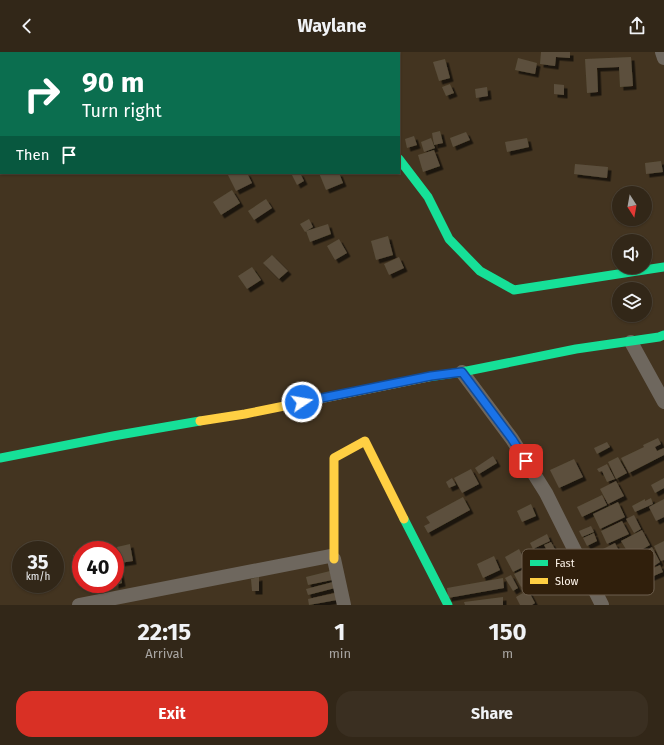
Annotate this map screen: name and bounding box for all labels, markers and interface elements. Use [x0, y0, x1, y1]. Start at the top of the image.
icon: back [16, 15, 38, 37]
text: Waylane [297, 15, 367, 37]
icon: share [626, 15, 648, 37]
text: 90 m [82, 66, 144, 99]
icon: right [16, 68, 68, 120]
text: Turn right [82, 100, 162, 122]
icon: arrive [58, 144, 80, 166]
text: Then [16, 146, 50, 164]
north arrow [612, 186, 652, 226]
map controls [612, 186, 652, 322]
button: sound [612, 234, 652, 274]
button: layers [612, 282, 652, 322]
position arrow [281, 381, 323, 423]
pin [509, 444, 543, 478]
icon: arrive [515, 450, 537, 472]
speed limit sign: 40 [72, 541, 124, 593]
legend [522, 549, 654, 595]
text: 35 [27, 550, 49, 574]
text: Fast [555, 557, 575, 570]
text: km/h [26, 571, 50, 583]
text: Slow [555, 575, 579, 588]
text: 22:15 [137, 618, 191, 646]
text: 1 [334, 618, 345, 646]
text: 150 [489, 618, 527, 646]
text: Arrival [145, 646, 183, 661]
text: min [329, 646, 351, 661]
text: m [502, 646, 513, 661]
button: Exit [16, 691, 328, 737]
button: Share [336, 691, 648, 737]

